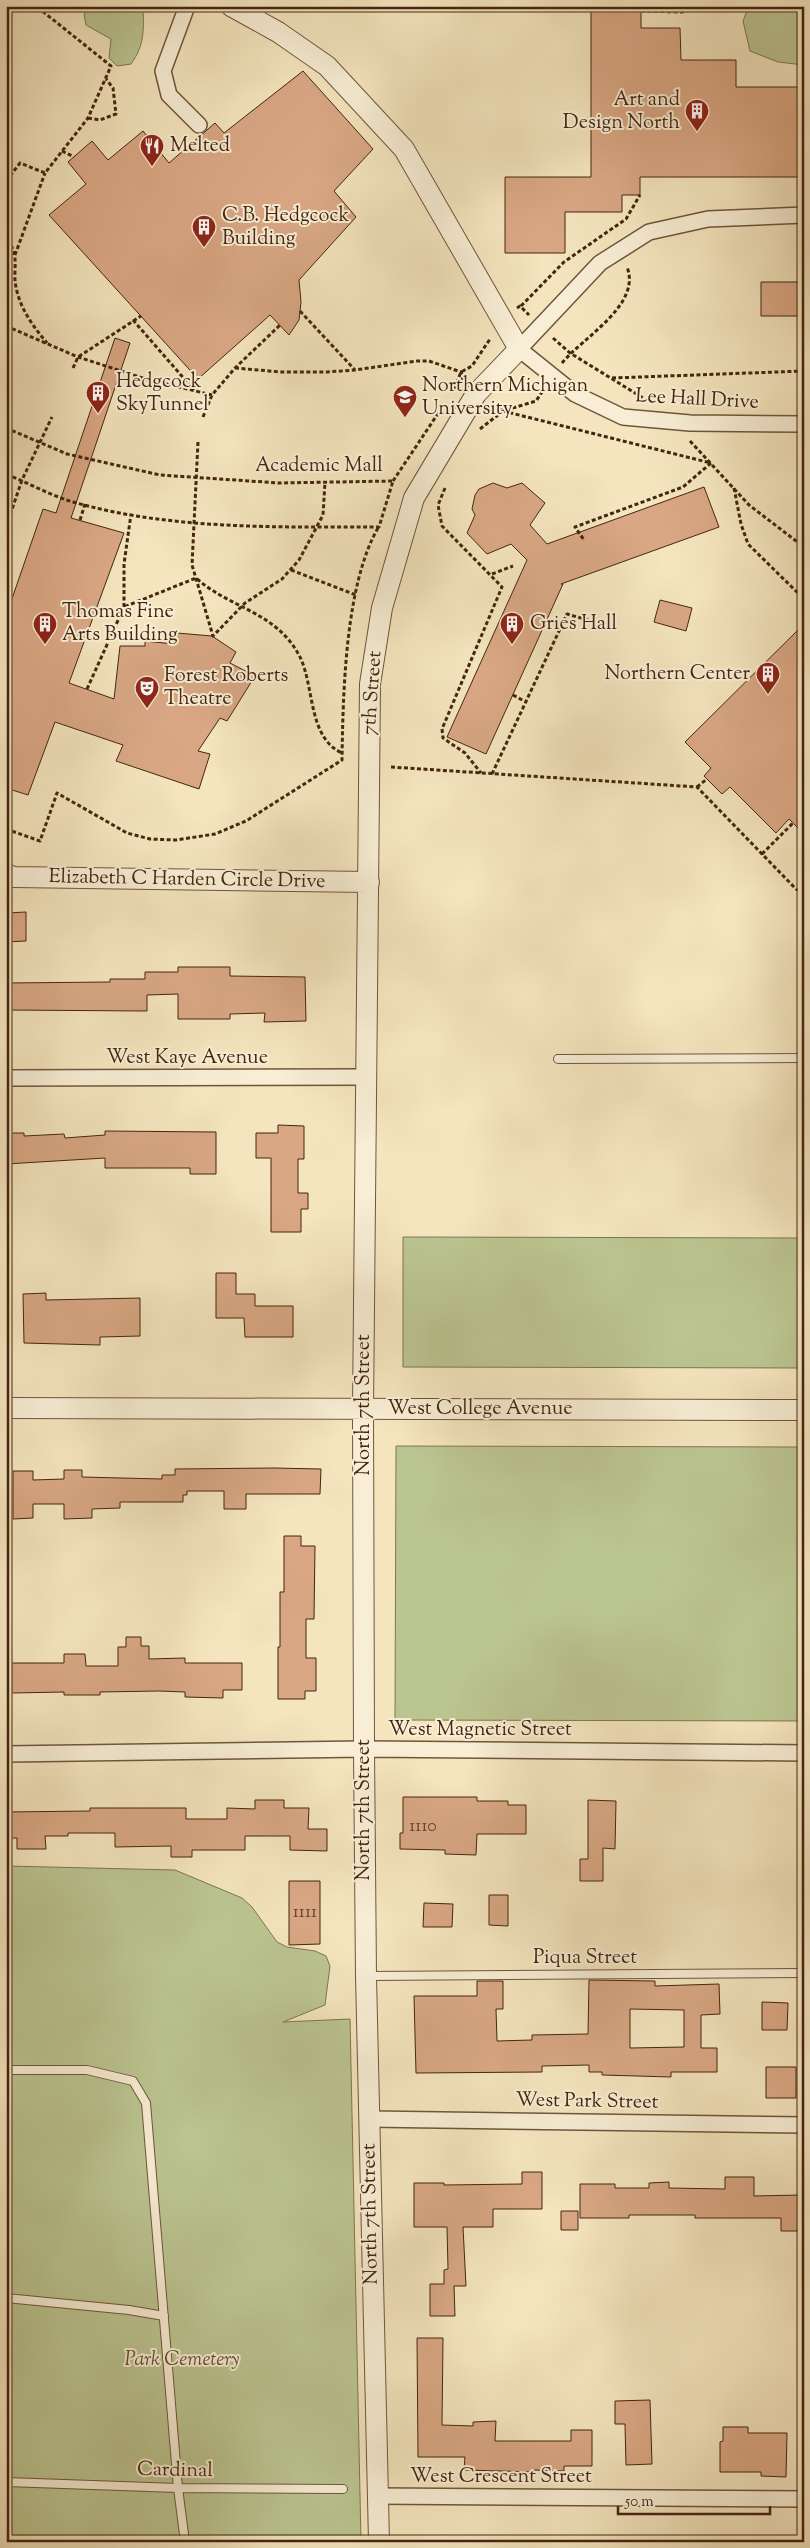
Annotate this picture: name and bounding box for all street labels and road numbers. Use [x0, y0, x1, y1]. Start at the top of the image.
street label: Lee Hall Drive [635, 382, 759, 418]
street label: Academic Mall [255, 452, 383, 481]
street label: 7th Street [356, 650, 390, 736]
street label: Elizabeth C Harden Circle Drive [48, 863, 326, 897]
street label: West Kaye Avenue [106, 1044, 268, 1073]
street label: North 7th Street [350, 1334, 379, 1476]
street label: West College Avenue [387, 1395, 573, 1424]
street label: West Magnetic Street [388, 1716, 572, 1745]
street label: North 7th Street [350, 1739, 379, 1881]
street label: Piqua Street [533, 1944, 637, 1973]
street label: West Park Street [515, 2086, 659, 2118]
street label: North 7th Street [355, 2143, 387, 2285]
street label: Cardinal [137, 2456, 214, 2486]
street label: West Crescent Street [410, 2463, 592, 2492]

